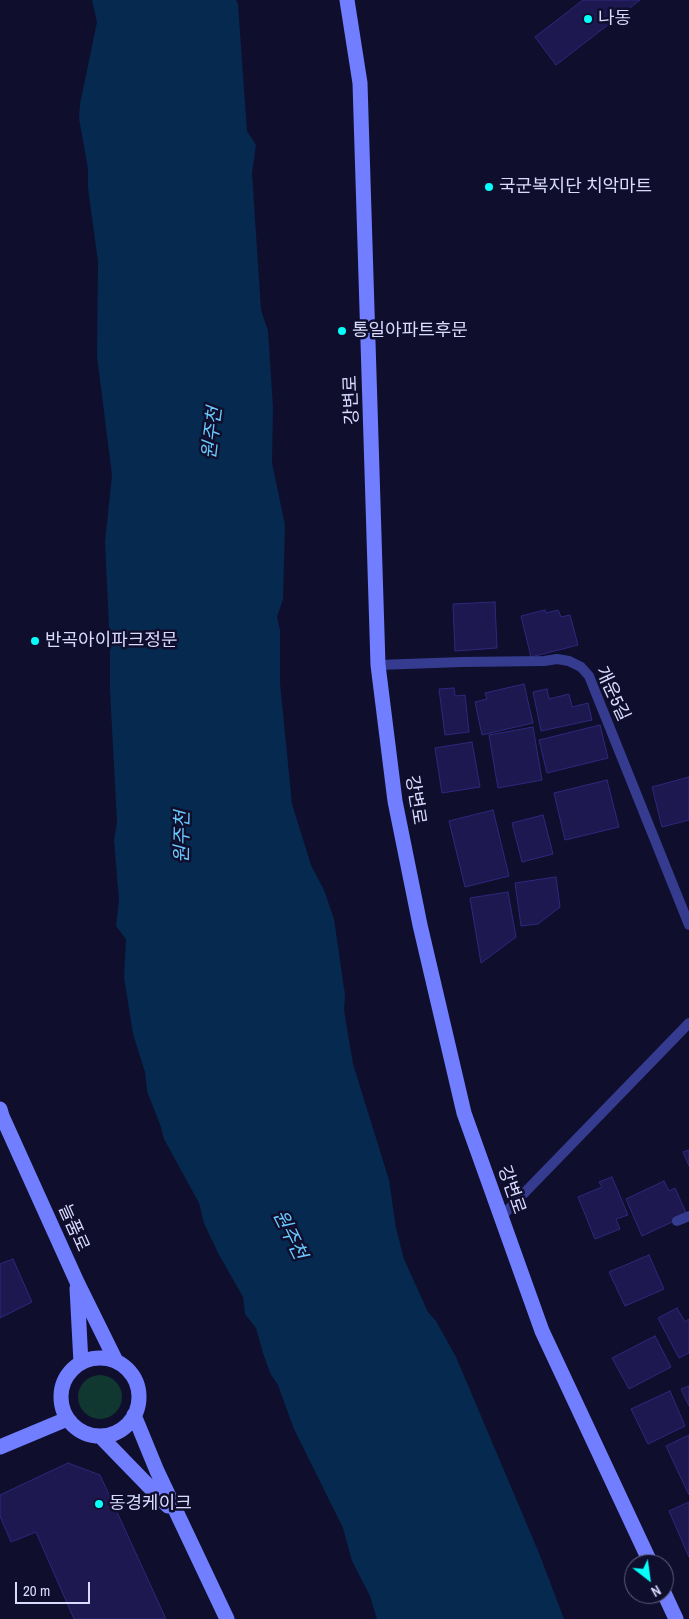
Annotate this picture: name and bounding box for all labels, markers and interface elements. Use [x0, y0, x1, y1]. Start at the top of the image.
place label: 나동 [598, 8, 631, 30]
marker: 나동 [582, 13, 594, 25]
place label: 국군복지단 치악마트 [499, 176, 652, 198]
marker: 국군복지단 치악마트 [483, 181, 495, 193]
place label: 통일아파트후문 [352, 320, 468, 342]
marker: 통일아파트후문 [336, 325, 348, 337]
street label: 강변로 [340, 375, 364, 425]
water label: 원주천 [198, 406, 228, 460]
place label: 반곡아이파크정문 [45, 630, 177, 652]
marker: 반곡아이파크정문 [29, 635, 41, 647]
street label: 개운5길 [590, 663, 634, 725]
street label: 강변로 [400, 774, 430, 826]
water label: 원주천 [171, 811, 195, 863]
street label: 강변로 [493, 1163, 529, 1217]
street label: 늘품로 [53, 1201, 93, 1255]
water label: 원주천 [267, 1206, 311, 1264]
place label: 동경케이크 [109, 1493, 192, 1515]
marker: 동경케이크 [93, 1498, 105, 1510]
north arrow [624, 1554, 674, 1604]
scale bar [18, 1572, 92, 1604]
text: 20 m [23, 1580, 50, 1601]
text: N [648, 1581, 664, 1601]

